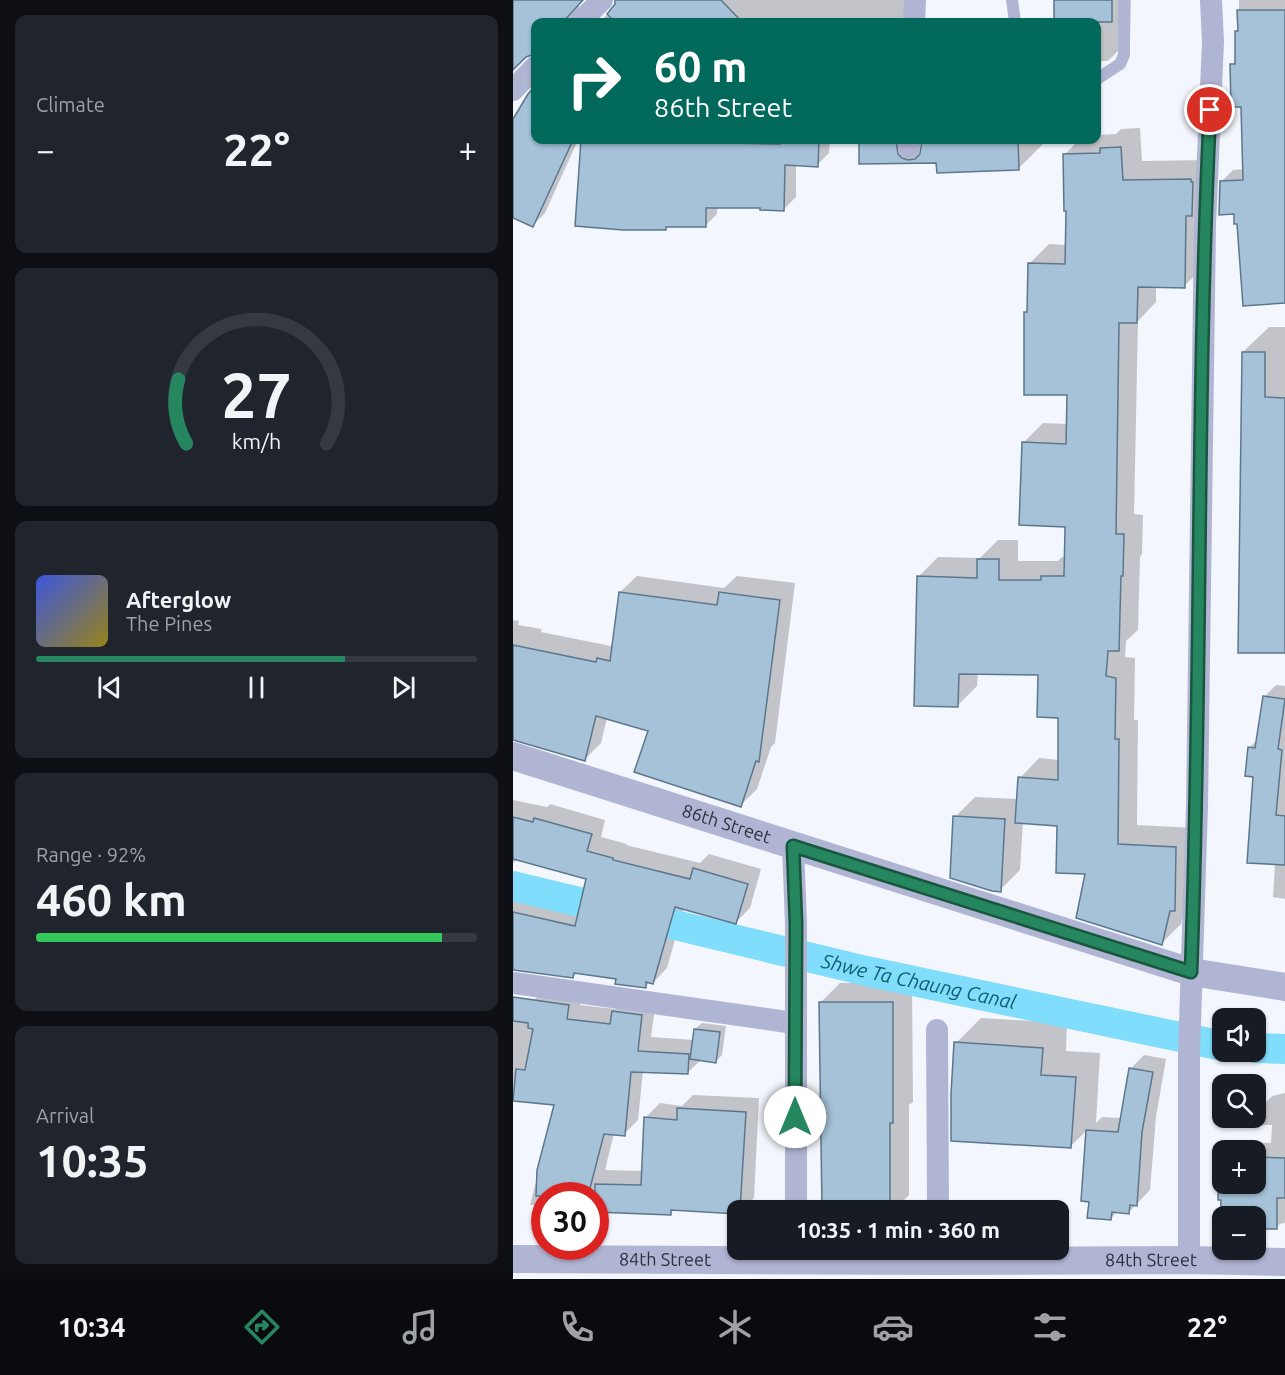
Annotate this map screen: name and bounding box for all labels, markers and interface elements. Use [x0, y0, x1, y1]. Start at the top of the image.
icon: right [555, 42, 633, 120]
text: 60 m [654, 43, 748, 90]
pin [1184, 84, 1235, 135]
text: 86th Street [654, 92, 792, 122]
text: Climate [36, 93, 105, 116]
icon: arrive [1193, 93, 1226, 126]
text: 22° [223, 124, 290, 175]
text: − [36, 131, 55, 168]
text: + [458, 131, 477, 168]
text: 27 [221, 360, 292, 430]
text: km/h [232, 429, 281, 453]
text: Afterglow [126, 587, 231, 612]
text: The Pines [126, 612, 212, 635]
icon: previous [93, 671, 126, 704]
icon: pause [240, 671, 273, 704]
icon: next [387, 671, 420, 704]
street label: 86th Street [680, 800, 774, 847]
text: Range · 92% [36, 843, 146, 866]
text: 460 km [36, 874, 187, 925]
water label: Shwe Ta Chaung Canal [818, 948, 1019, 1013]
map controls [1212, 1008, 1266, 1260]
button: sound [1212, 1008, 1266, 1062]
button: search [1212, 1074, 1266, 1128]
position arrow [763, 1085, 827, 1149]
text: Arrival [36, 1104, 94, 1127]
text: 10:35 [36, 1135, 149, 1186]
button: + [1212, 1140, 1266, 1194]
speed limit sign: 30 [531, 1182, 609, 1260]
button: − [1212, 1206, 1266, 1260]
text: 10:35 · 1 min · 360 m [796, 1217, 1000, 1242]
street label: 84th Street [619, 1248, 711, 1269]
street label: 84th Street [1105, 1249, 1197, 1269]
icon: directions [241, 1306, 283, 1348]
icon: music [399, 1306, 441, 1348]
icon: phone [556, 1306, 598, 1348]
icon: climate [714, 1306, 756, 1348]
icon: car [872, 1306, 914, 1348]
icon: filters [1029, 1306, 1071, 1348]
text: 10:34 [58, 1312, 125, 1342]
text: 22° [1187, 1312, 1227, 1342]

